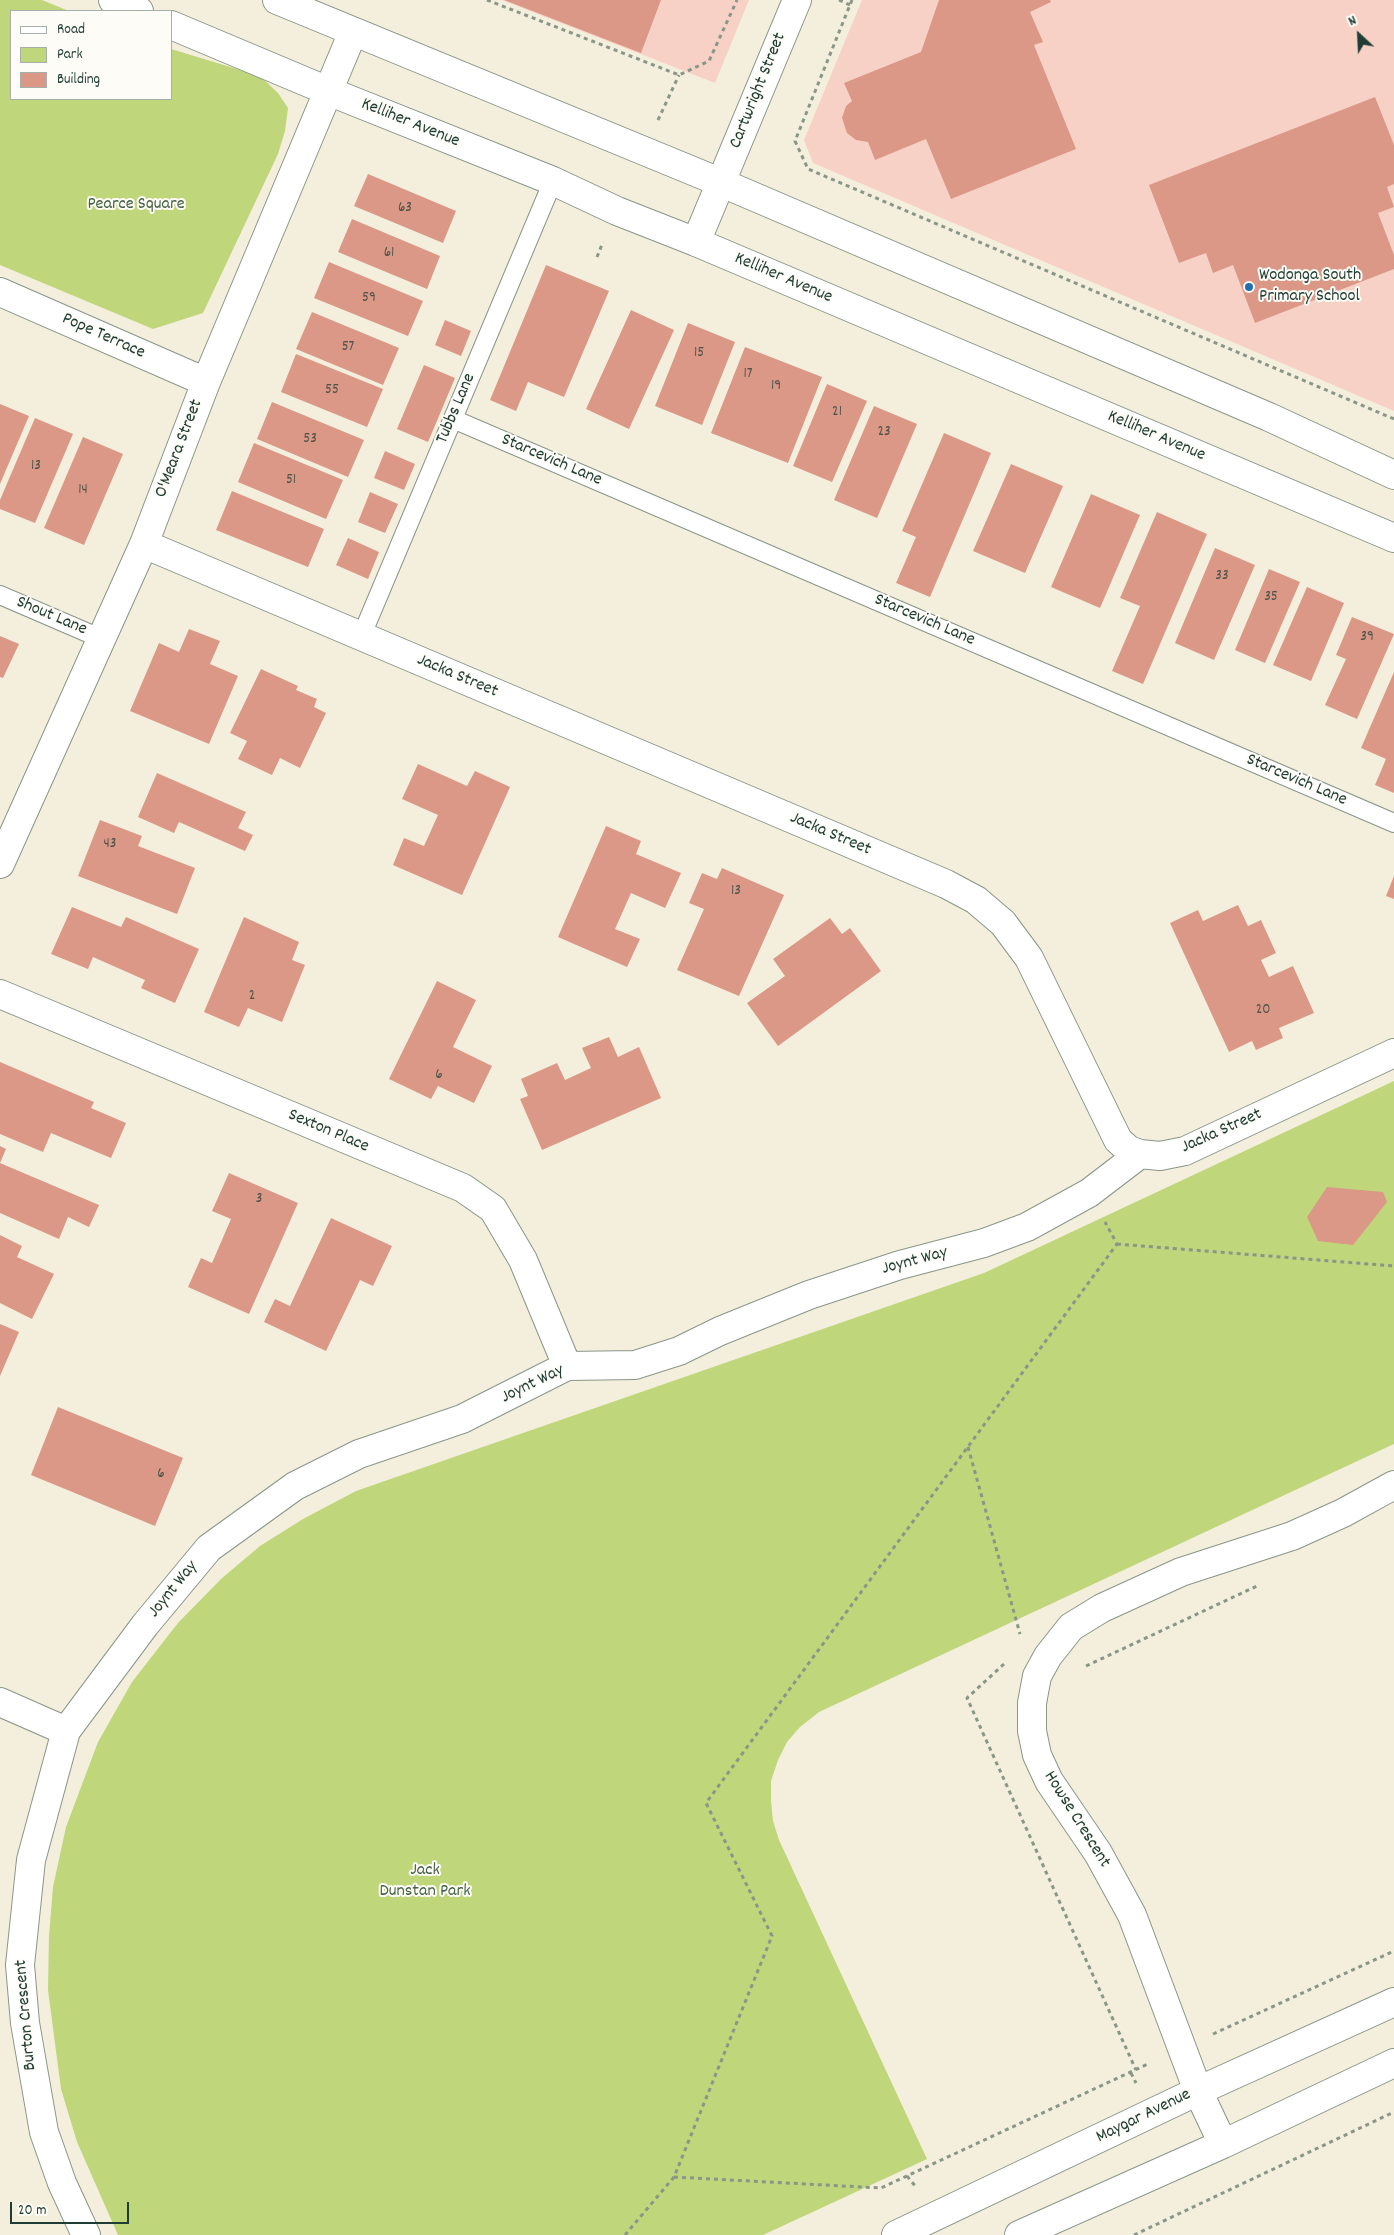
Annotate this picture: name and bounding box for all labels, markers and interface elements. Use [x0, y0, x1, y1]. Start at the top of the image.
legend [10, 10, 172, 100]
north arrow [1334, 10, 1384, 60]
text: N [1345, 11, 1360, 32]
text: Road [57, 19, 85, 41]
street label: Cartwright Street [726, 30, 792, 152]
text: Park [57, 44, 83, 66]
text: Building [57, 69, 100, 91]
street label: Kelliher Avenue [358, 94, 462, 154]
park label: Pearce Square [87, 195, 185, 217]
house number: 63 [398, 200, 412, 218]
house number: 61 [384, 245, 394, 263]
street label: Kelliher Avenue [731, 249, 835, 309]
place label: Wodonga South Primary School [1259, 266, 1361, 308]
marker: Wodonga South Primary School [1243, 281, 1255, 293]
house number: 59 [362, 290, 376, 308]
street label: Pope Terrace [58, 309, 148, 365]
house number: 57 [342, 339, 354, 357]
house number: 15 [694, 345, 704, 363]
house number: 17 [743, 366, 753, 384]
street label: Tubbs Lane [433, 371, 481, 447]
house number: 19 [771, 378, 781, 396]
house number: 55 [325, 382, 339, 400]
street label: O'Meara Street [151, 397, 209, 501]
house number: 21 [832, 404, 842, 422]
street label: Kelliher Avenue [1104, 407, 1208, 467]
house number: 23 [877, 424, 891, 442]
street label: Starcevich Lane [497, 430, 605, 492]
house number: 53 [303, 431, 317, 449]
house number: 13 [31, 458, 41, 476]
house number: 51 [286, 472, 296, 490]
house number: 14 [78, 482, 88, 500]
house number: 33 [1215, 568, 1229, 586]
house number: 35 [1264, 589, 1278, 607]
street label: Starcevich Lane [870, 590, 978, 652]
street label: Shout Lane [12, 592, 90, 642]
house number: 39 [1360, 629, 1374, 647]
street label: Jacka Street [413, 650, 501, 704]
street label: Starcevich Lane [1242, 750, 1350, 812]
street label: Jacka Street [786, 808, 874, 862]
house number: 43 [104, 836, 116, 854]
house number: 13 [731, 883, 741, 901]
house number: 2 [249, 988, 255, 1006]
house number: 20 [1256, 1002, 1270, 1020]
house number: 6 [435, 1067, 443, 1085]
street label: Sexton Place [284, 1105, 372, 1159]
street label: Jacka Street [1178, 1105, 1266, 1159]
house number: 3 [256, 1191, 262, 1209]
street label: Joynt Way [880, 1243, 950, 1281]
street label: Joynt Way [498, 1361, 568, 1409]
house number: 6 [157, 1466, 165, 1484]
street label: Joynt Way [145, 1557, 203, 1623]
street label: Howse Crescent [1038, 1768, 1114, 1872]
park label: Jack Dunstan Park [379, 1861, 471, 1904]
street label: Burton Crescent [11, 1959, 43, 2071]
street label: Maygar Avenue [1093, 2085, 1195, 2149]
scale bar [12, 2192, 131, 2224]
text: 20 m [18, 2200, 46, 2222]

